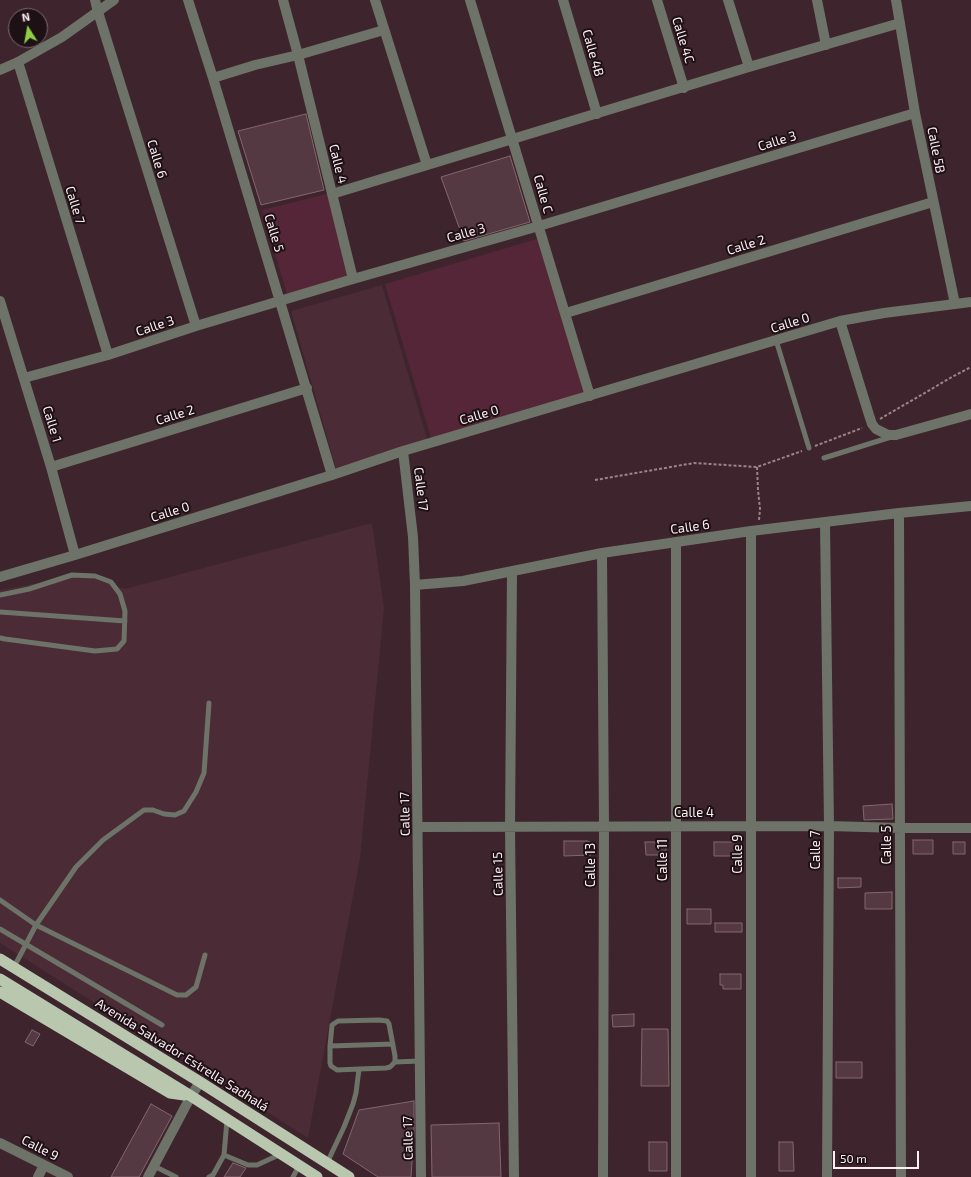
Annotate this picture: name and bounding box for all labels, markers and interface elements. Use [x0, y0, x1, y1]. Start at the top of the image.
north arrow [8, 8, 48, 48]
text: N [21, 10, 31, 24]
street label: Calle 4C [669, 15, 697, 65]
street label: Calle 4B [579, 28, 607, 78]
street label: Calle 5B [924, 125, 948, 175]
street label: Calle 3 [756, 128, 798, 154]
street label: Calle 6 [144, 138, 170, 180]
street label: Calle 4 [326, 143, 350, 185]
street label: Calle C [530, 173, 556, 215]
street label: Calle 7 [62, 184, 88, 226]
street label: Calle 5 [261, 212, 287, 254]
street label: Calle 3 [445, 220, 487, 246]
street label: Calle 2 [725, 232, 767, 258]
street label: Calle 0 [769, 310, 811, 336]
street label: Calle 3 [134, 312, 176, 340]
street label: Calle 2 [154, 402, 196, 428]
street label: Calle 0 [458, 402, 500, 428]
street label: Calle 1 [39, 404, 65, 444]
street label: Calle 17 [411, 466, 431, 512]
street label: Calle 0 [149, 499, 191, 525]
street label: Calle 6 [669, 517, 711, 537]
street label: Calle 17 [397, 792, 413, 836]
street label: Calle 4 [674, 805, 714, 821]
street label: Calle 5 [879, 825, 895, 865]
street label: Calle 7 [808, 831, 824, 869]
street label: Calle 9 [730, 834, 746, 874]
street label: Calle 11 [655, 839, 671, 881]
street label: Calle 13 [583, 843, 599, 887]
street label: Calle 15 [490, 852, 506, 896]
street label: Avenida Salvador Estrella Sadhalá [93, 995, 271, 1115]
street label: Calle 17 [400, 1116, 416, 1160]
street label: Calle 9 [19, 1132, 61, 1164]
scale bar [835, 1143, 921, 1169]
text: 50 m [840, 1151, 867, 1165]

